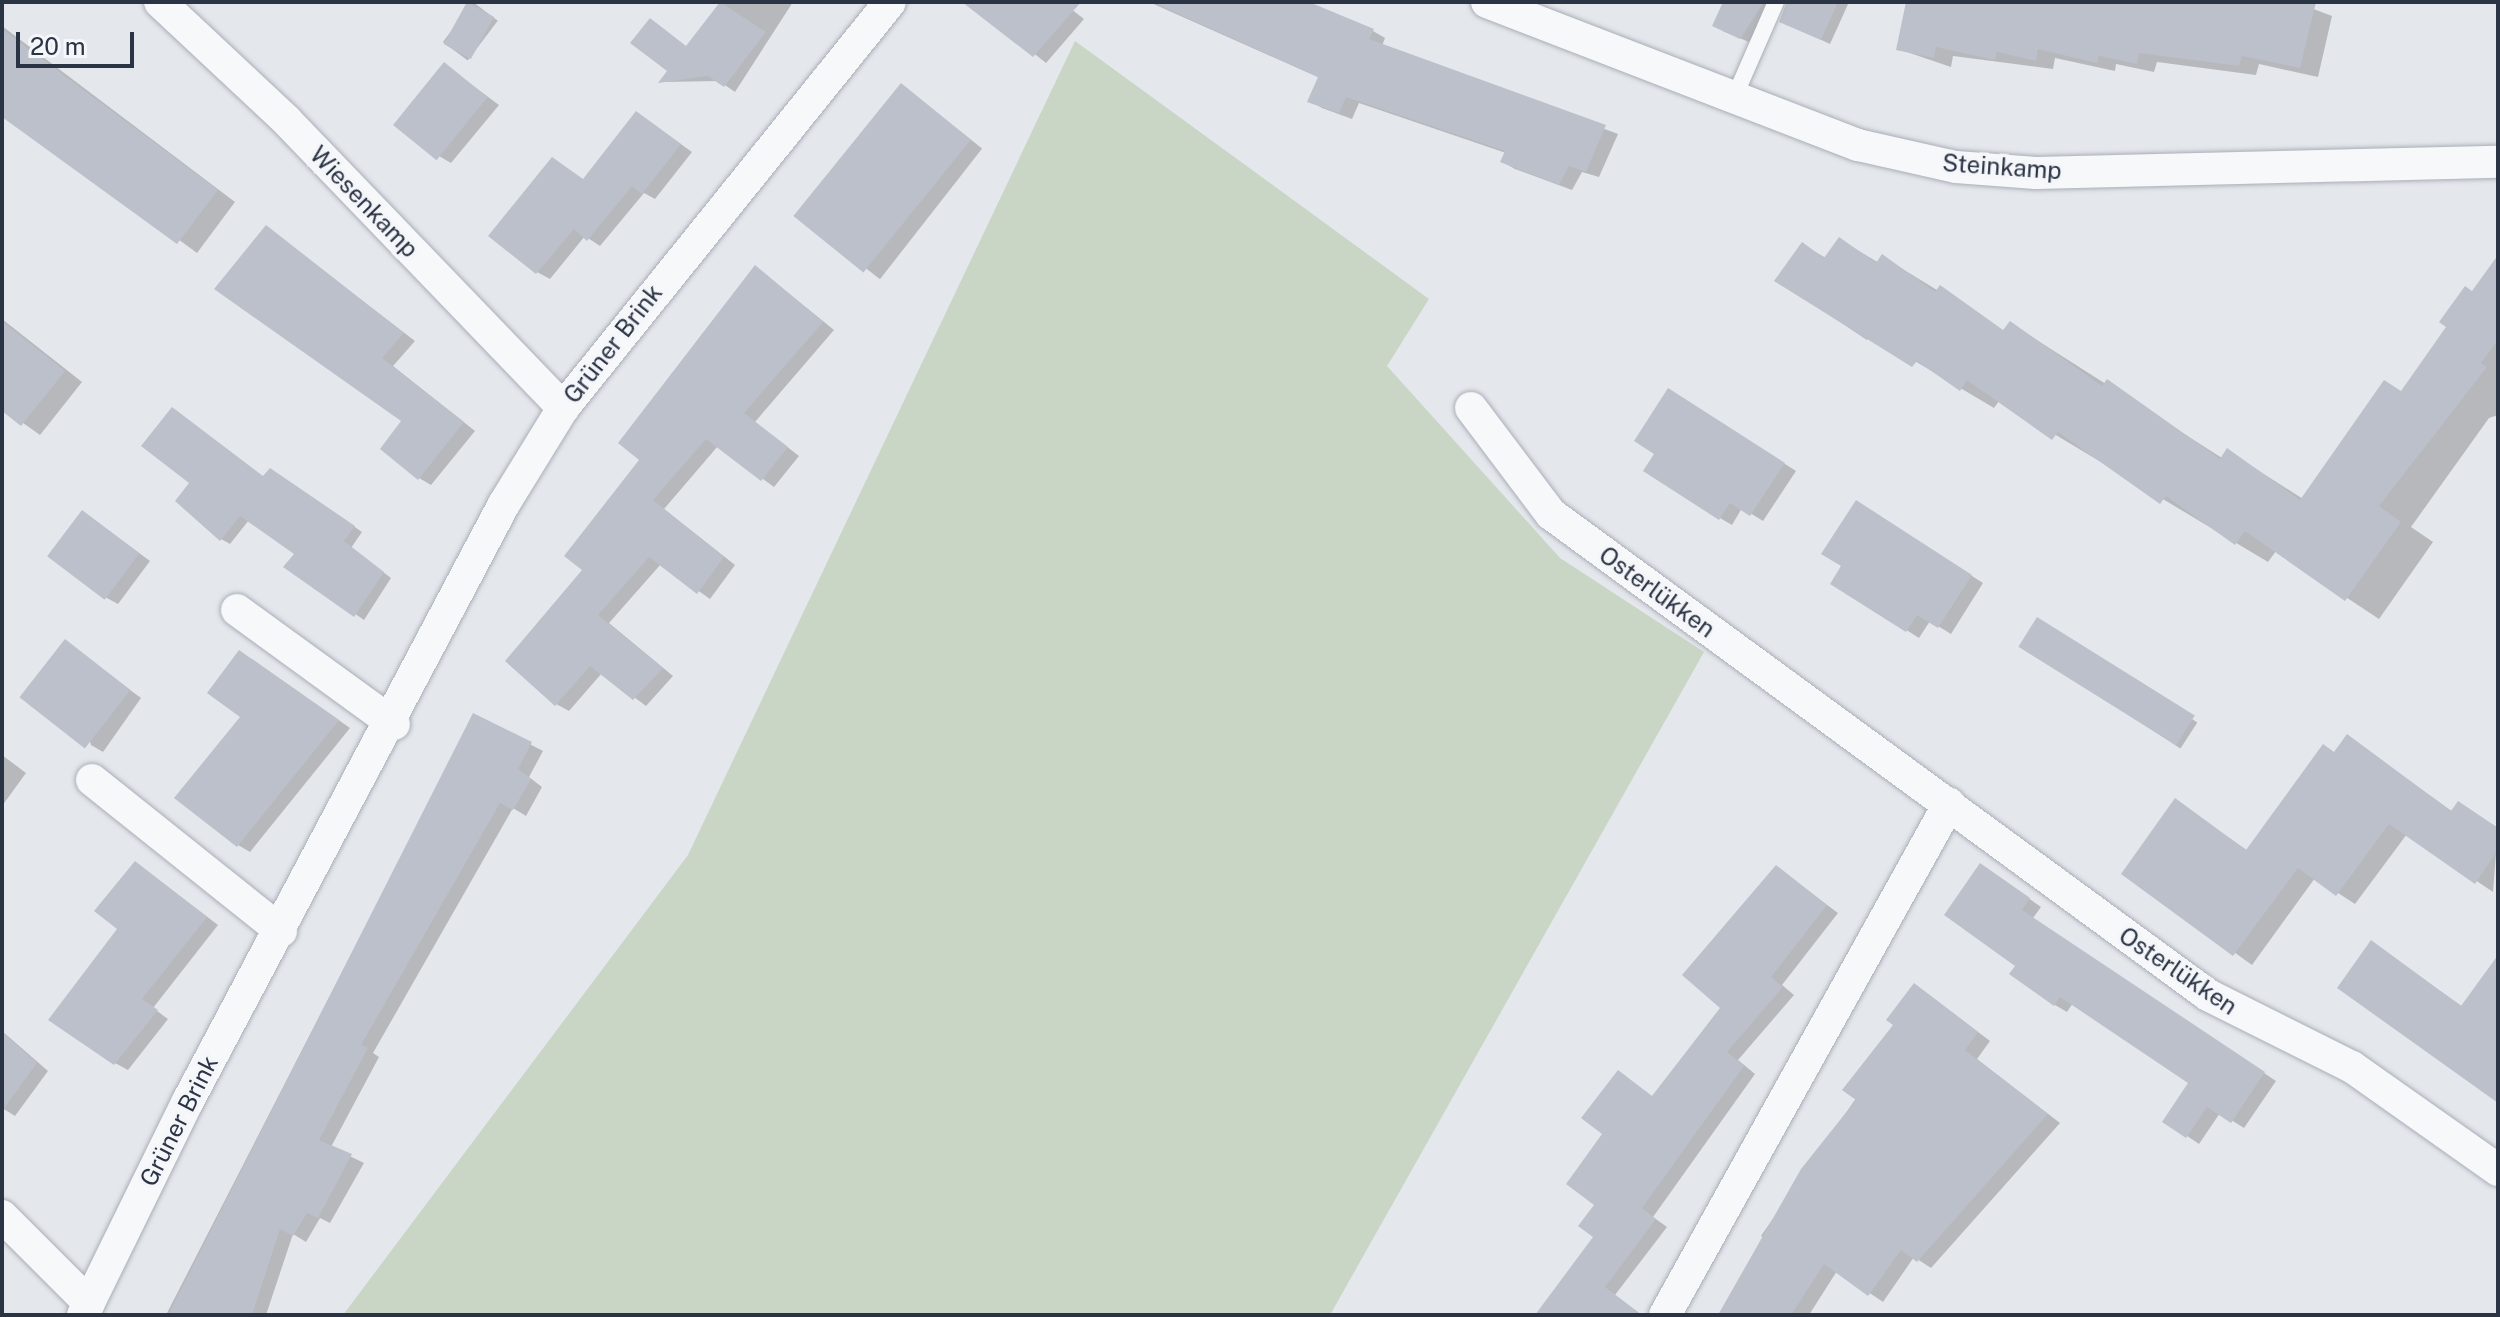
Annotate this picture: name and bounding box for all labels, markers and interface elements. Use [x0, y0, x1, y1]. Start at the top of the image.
scale bar [20, 16, 138, 66]
text: 20 m [30, 32, 86, 60]
street label: Wiesenkamp [304, 140, 424, 264]
street label: Steinkamp [1941, 148, 2063, 186]
street label: Grüner Brink [558, 279, 668, 409]
street label: Osterlükken [1593, 540, 1721, 644]
street label: Osterlükken [2114, 921, 2242, 1021]
street label: Grüner Brink [134, 1051, 224, 1191]

